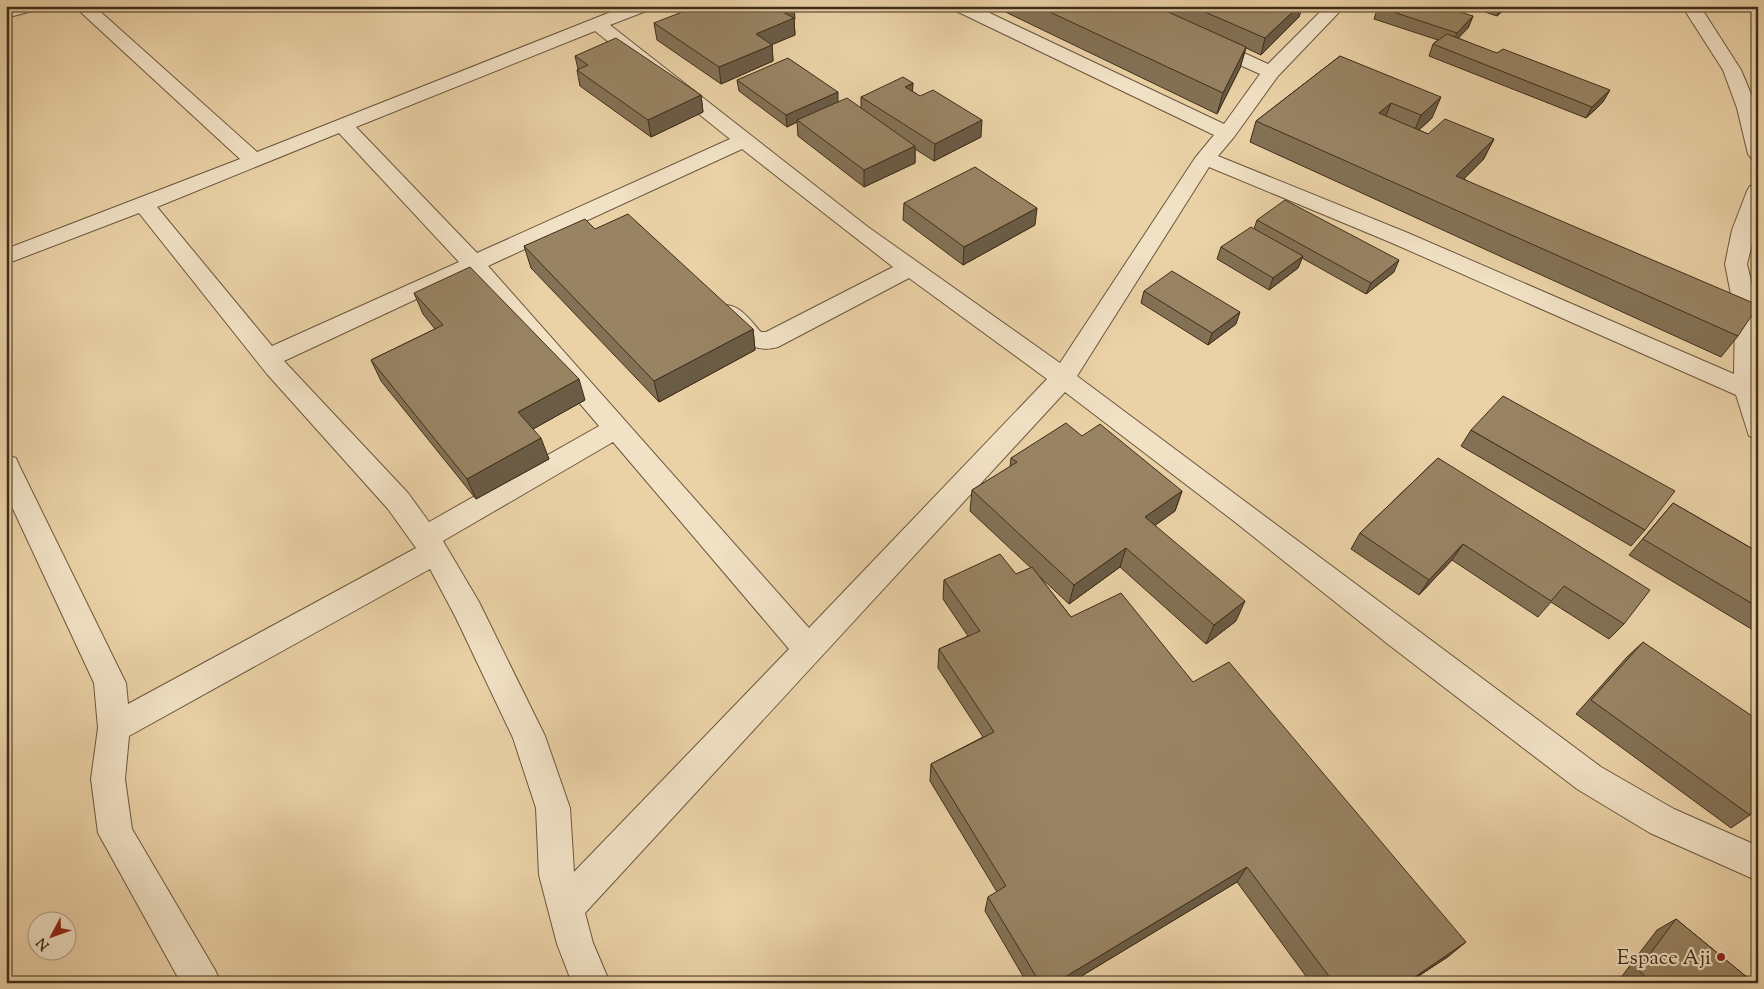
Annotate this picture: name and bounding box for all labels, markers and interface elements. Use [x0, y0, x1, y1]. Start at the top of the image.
north arrow [28, 912, 78, 962]
text: N [32, 932, 55, 954]
place label: Espace Aji [1617, 944, 1711, 974]
marker: Espace Aji [1715, 951, 1727, 963]

